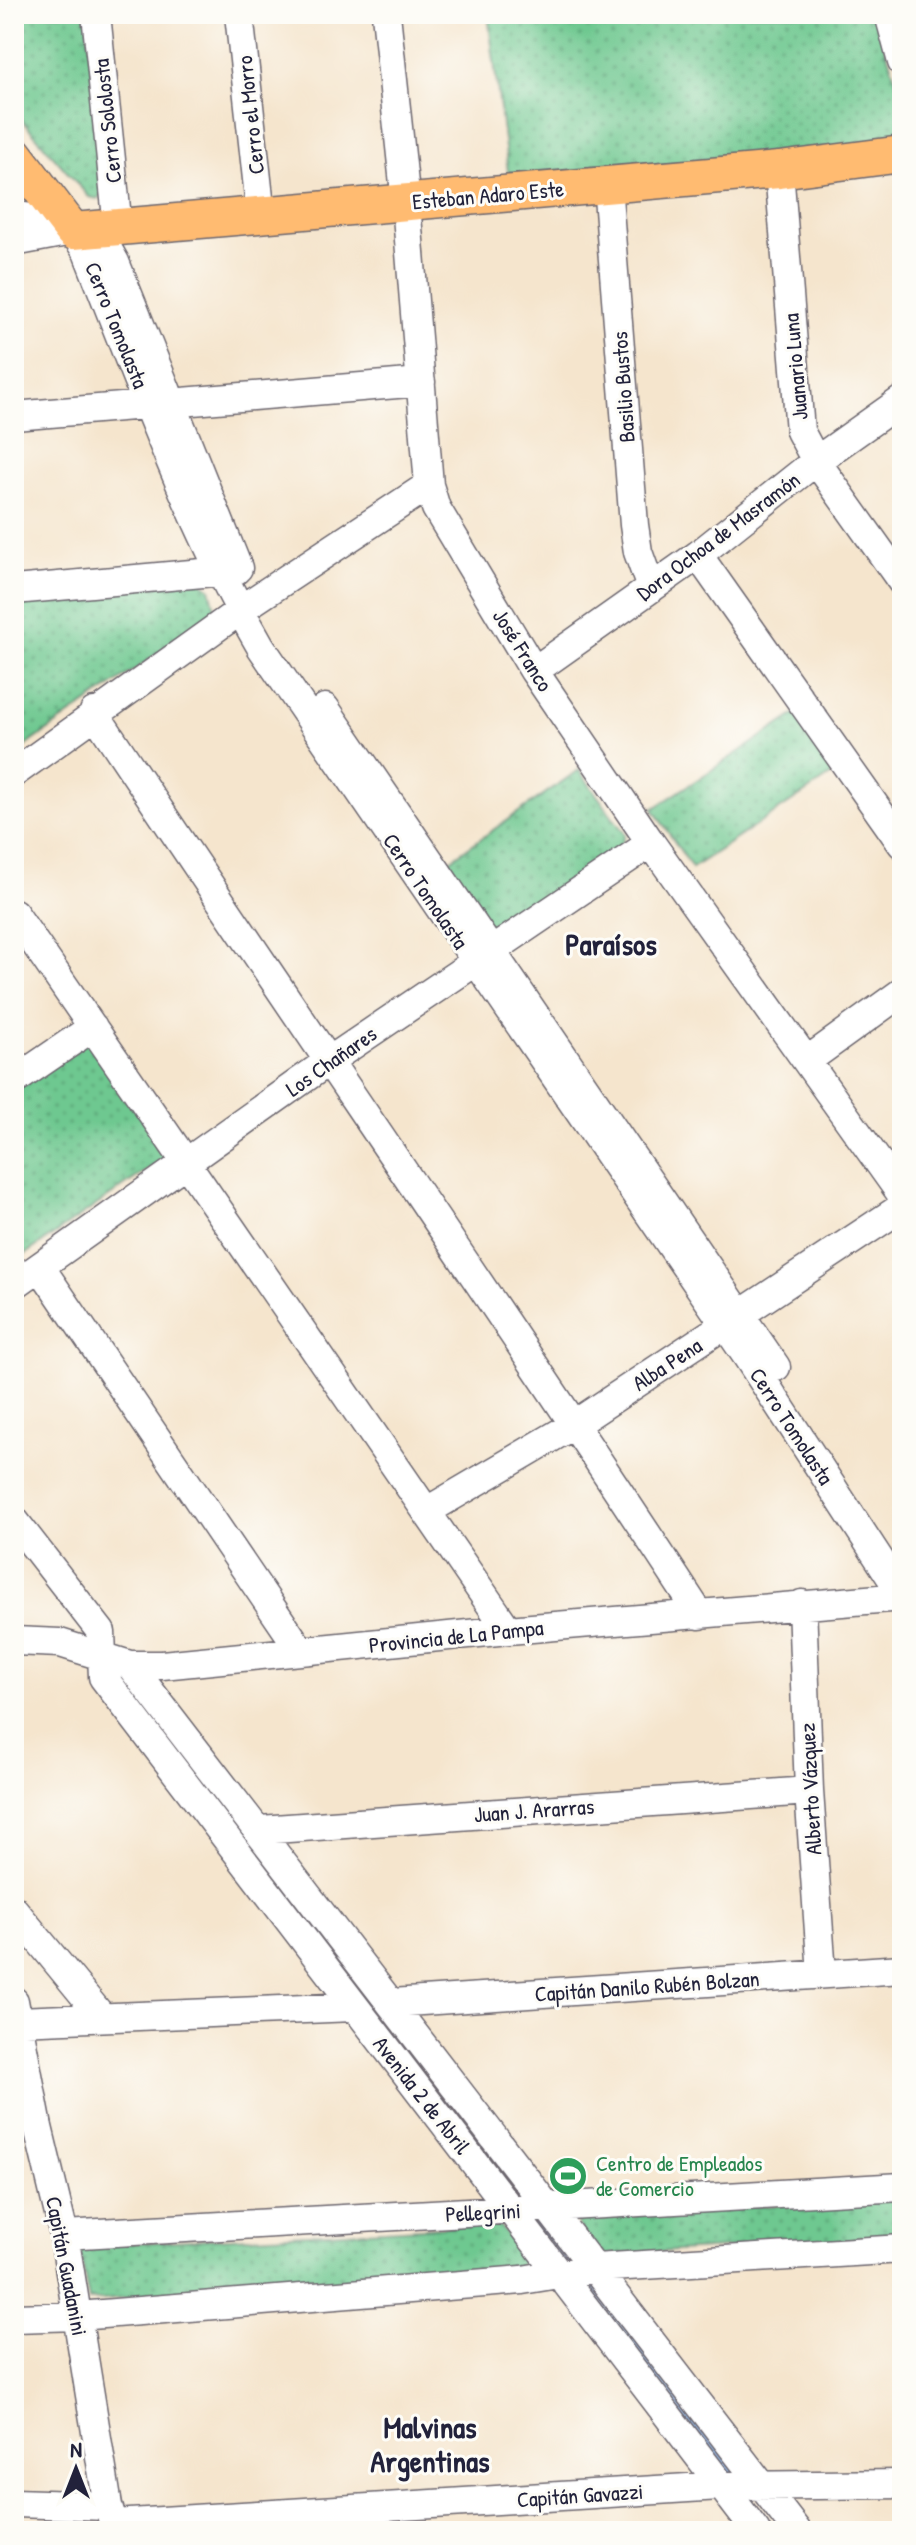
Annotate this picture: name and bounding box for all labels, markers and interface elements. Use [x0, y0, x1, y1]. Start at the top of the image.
street label: Cerro el Morro [229, 54, 271, 176]
street label: Cerro Sololosta [86, 57, 128, 185]
street label: Esteban Adaro Este [411, 173, 565, 217]
street label: Cerro Tomolasta [78, 257, 156, 393]
street label: Juanario Luna [775, 312, 815, 422]
street label: Basilio Bustos [604, 330, 642, 444]
street label: Dora Ochoa de Masramón [630, 465, 806, 607]
street label: José Franco [486, 603, 560, 697]
street label: Cerro Tomolasta [376, 827, 476, 955]
district label: Paraísos [565, 924, 657, 964]
street label: Los Chañares [279, 1019, 383, 1103]
street label: Alba Pena [626, 1330, 708, 1398]
street label: Cerro Tomolasta [743, 1362, 841, 1491]
street label: Provincia de La Pampa [367, 1612, 545, 1660]
street label: Alberto Vázquez [792, 1722, 828, 1856]
street label: Juan J. Ararras [473, 1791, 595, 1829]
street label: Capitán Danilo Rubén Bolzan [534, 1963, 760, 2009]
street label: Avenida 2 de Abril [366, 2030, 478, 2160]
place label: Centro de Empleados de Comercio [596, 2148, 762, 2203]
sports icon: Centro de Empleados de Comercio [547, 2155, 589, 2197]
street label: Capitán Guadanini [39, 2194, 95, 2338]
street label: Pellegrini [444, 2195, 522, 2229]
district label: Malvinas Argentinas [371, 2407, 490, 2482]
north arrow [36, 2429, 116, 2509]
text: N [70, 2434, 82, 2464]
street label: Capitán Gavazzi [516, 2476, 644, 2514]

